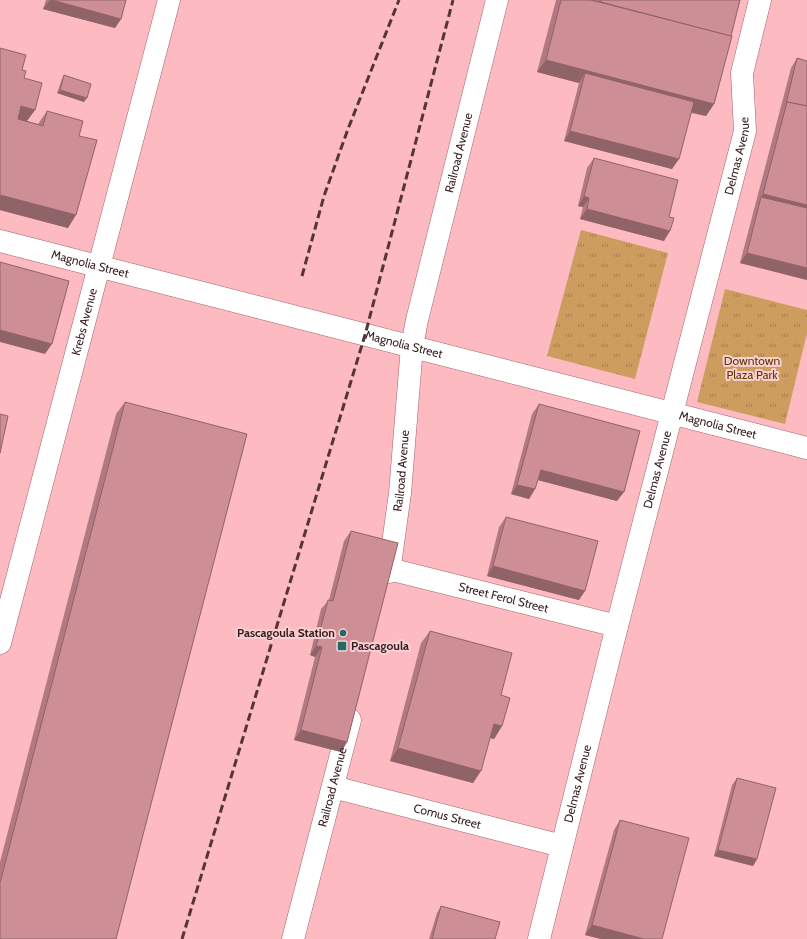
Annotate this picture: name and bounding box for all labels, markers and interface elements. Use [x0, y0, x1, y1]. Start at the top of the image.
street label: Railroad Avenue [441, 111, 475, 194]
street label: Delmas Avenue [721, 117, 752, 196]
street label: Magnolia Street [50, 246, 131, 281]
street label: Krebs Avenue [68, 286, 100, 357]
street label: Magnolia Street [364, 327, 444, 361]
park label: Downtown Plaza Park [724, 353, 781, 382]
street label: Magnolia Street [678, 407, 758, 442]
street label: Railroad Avenue [389, 429, 412, 512]
street label: Delmas Avenue [640, 429, 674, 510]
street label: Street Ferol Street [457, 579, 550, 616]
place label: Pascagoula Station [237, 625, 335, 640]
marker: Pascagoula Station [338, 628, 348, 638]
place label: Pascagoula [351, 638, 409, 653]
marker: Pascagoula [336, 640, 348, 652]
street label: Delmas Avenue [560, 743, 594, 824]
street label: Railroad Avenue [314, 745, 350, 828]
street label: Comus Street [412, 800, 483, 832]

